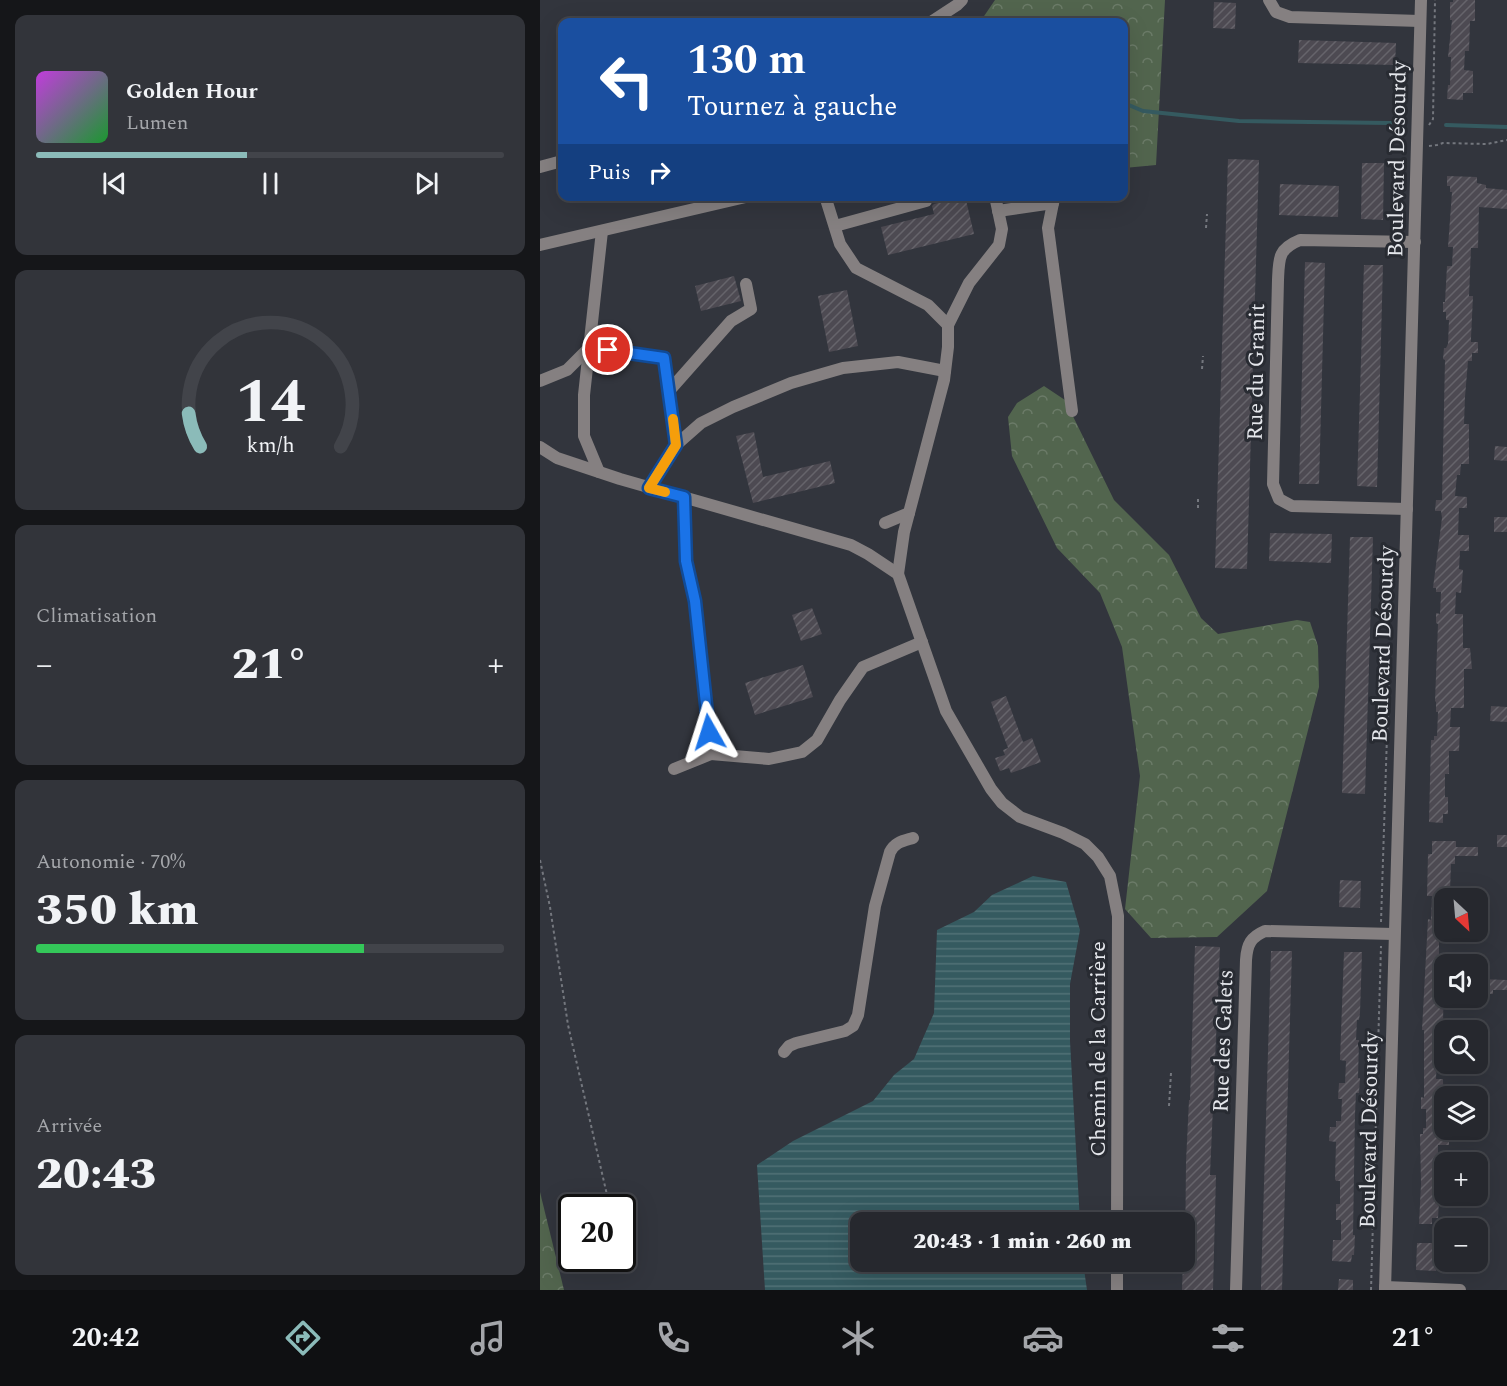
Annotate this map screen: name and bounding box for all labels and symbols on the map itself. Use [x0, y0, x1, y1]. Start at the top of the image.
street label: Boulevard Désourdy [1379, 59, 1416, 258]
street label: Rue du Granit [1239, 303, 1274, 441]
pin [582, 324, 633, 375]
street label: Boulevard Désourdy [1364, 544, 1403, 743]
position arrow [677, 700, 741, 764]
north arrow [1434, 888, 1488, 942]
street label: Chemin de la Carrière [1082, 941, 1115, 1157]
street label: Rue des Galets [1205, 969, 1242, 1113]
street label: Boulevard Désourdy [1351, 1030, 1388, 1229]
speed limit sign: 20 [558, 1194, 636, 1272]

